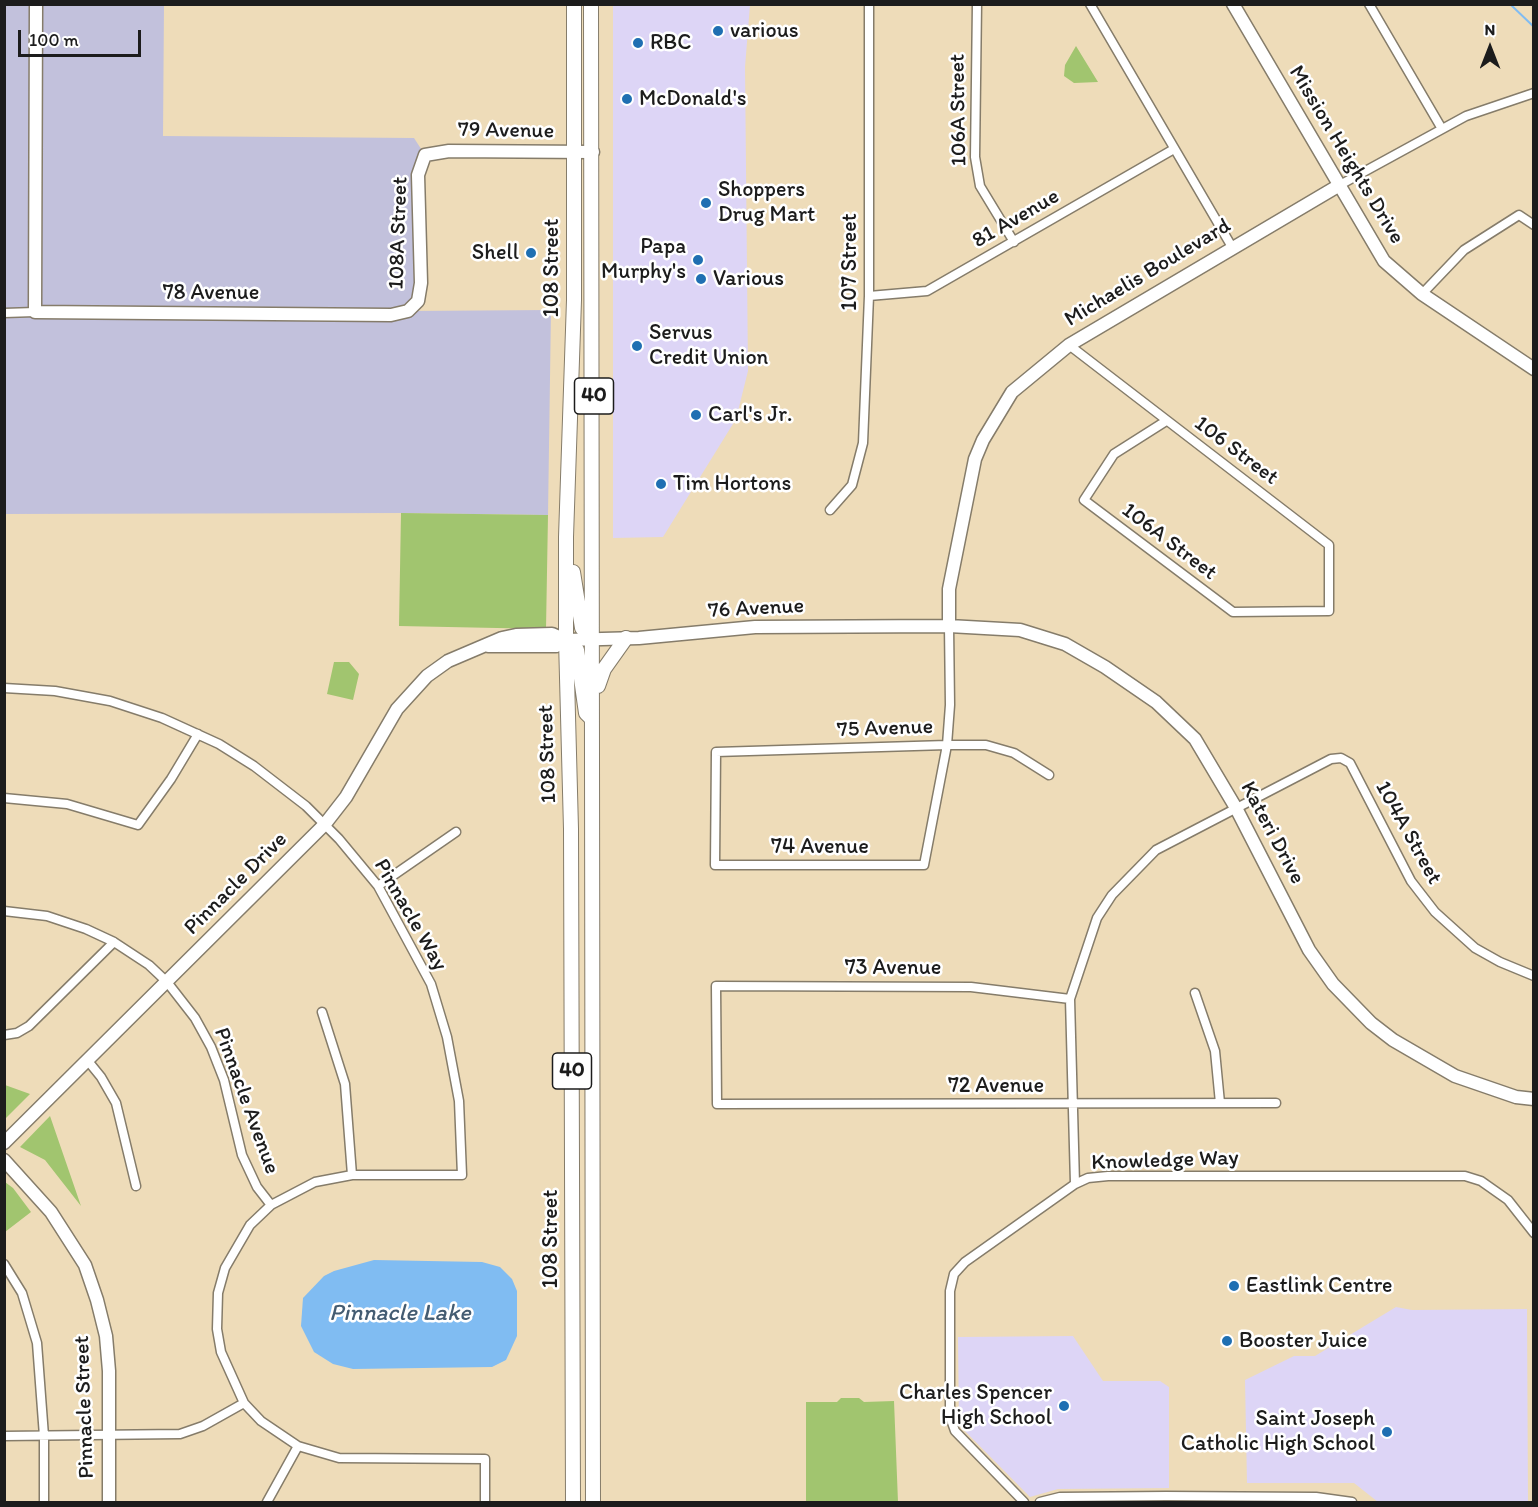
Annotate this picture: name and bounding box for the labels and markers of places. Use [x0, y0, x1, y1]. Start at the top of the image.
place label: various [730, 18, 799, 44]
marker: various [711, 24, 725, 38]
place label: RBC [650, 30, 691, 56]
marker: RBC [631, 36, 645, 50]
place label: McDonald's [639, 86, 747, 112]
marker: McDonald's [620, 92, 634, 106]
place label: Shoppers Drug Mart [718, 177, 815, 228]
marker: Shoppers Drug Mart [699, 196, 713, 210]
place label: Papa Murphy's [601, 234, 686, 286]
place label: Shell [472, 240, 519, 266]
marker: Shell [524, 246, 538, 260]
marker: Papa Murphy's [691, 253, 705, 267]
place label: Various [713, 266, 784, 292]
marker: Various [694, 272, 708, 286]
place label: Servus Credit Union [649, 320, 768, 372]
marker: Servus Credit Union [630, 339, 644, 353]
place label: Carl's Jr. [708, 402, 792, 428]
marker: Carl's Jr. [689, 408, 703, 422]
place label: Tim Hortons [673, 471, 791, 497]
marker: Tim Hortons [654, 477, 668, 491]
place label: Eastlink Centre [1246, 1273, 1393, 1299]
marker: Eastlink Centre [1227, 1279, 1241, 1293]
place label: Booster Juice [1239, 1328, 1367, 1354]
marker: Booster Juice [1220, 1334, 1234, 1348]
place label: Charles Spencer High School [899, 1380, 1052, 1432]
marker: Charles Spencer High School [1057, 1399, 1071, 1413]
place label: Saint Joseph Catholic High School [1181, 1406, 1375, 1458]
marker: Saint Joseph Catholic High School [1380, 1425, 1394, 1439]

